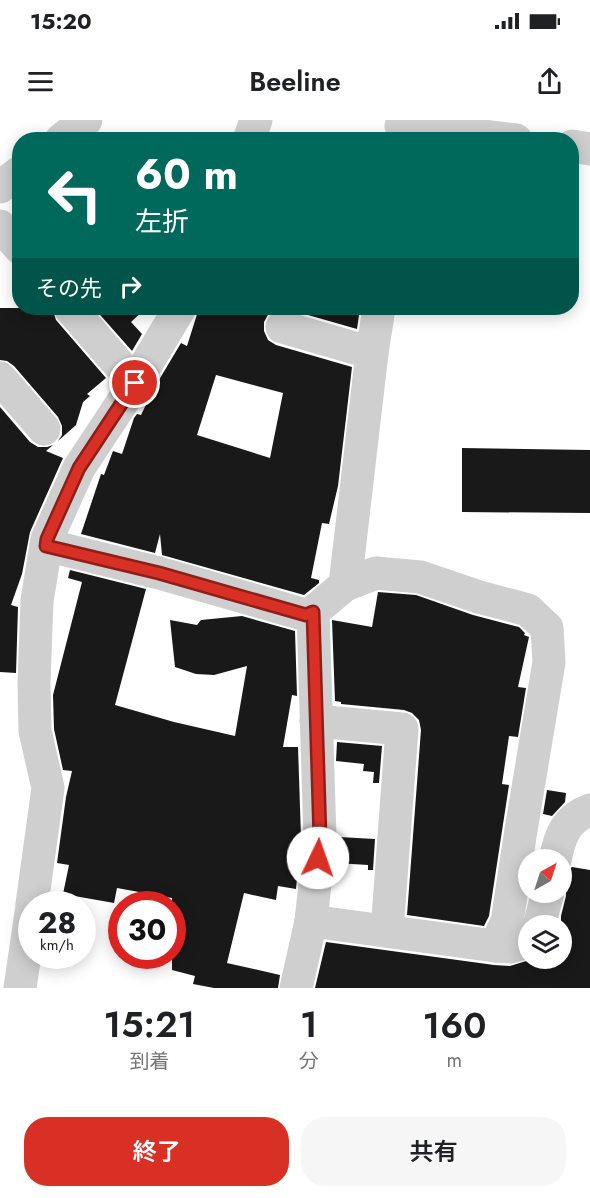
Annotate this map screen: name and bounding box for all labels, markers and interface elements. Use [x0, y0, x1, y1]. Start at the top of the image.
text: 15:20 [30, 5, 91, 37]
text: Beeline [249, 62, 341, 101]
icon: menu [24, 65, 57, 98]
icon: share [533, 65, 566, 98]
text: 60 m [135, 144, 238, 205]
icon: left [36, 156, 114, 234]
text: 左折 [135, 202, 189, 241]
icon: right [114, 270, 147, 303]
text: その先 [36, 272, 102, 304]
pin [109, 357, 160, 408]
icon: arrive [118, 366, 151, 399]
position arrow [286, 826, 350, 890]
north arrow [518, 849, 572, 903]
map controls [518, 849, 572, 969]
speed limit sign: 30 [108, 891, 186, 969]
text: 28 [38, 901, 76, 944]
button: layers [518, 915, 572, 969]
text: km/h [40, 934, 74, 956]
text: 15:21 [104, 998, 195, 1050]
text: 1 [300, 998, 318, 1050]
text: 160 [422, 999, 486, 1051]
text: m [447, 1046, 462, 1075]
text: 到着 [129, 1047, 169, 1076]
text: 分 [299, 1047, 319, 1076]
button: 終了 [24, 1117, 289, 1186]
button: 共有 [301, 1117, 566, 1186]

